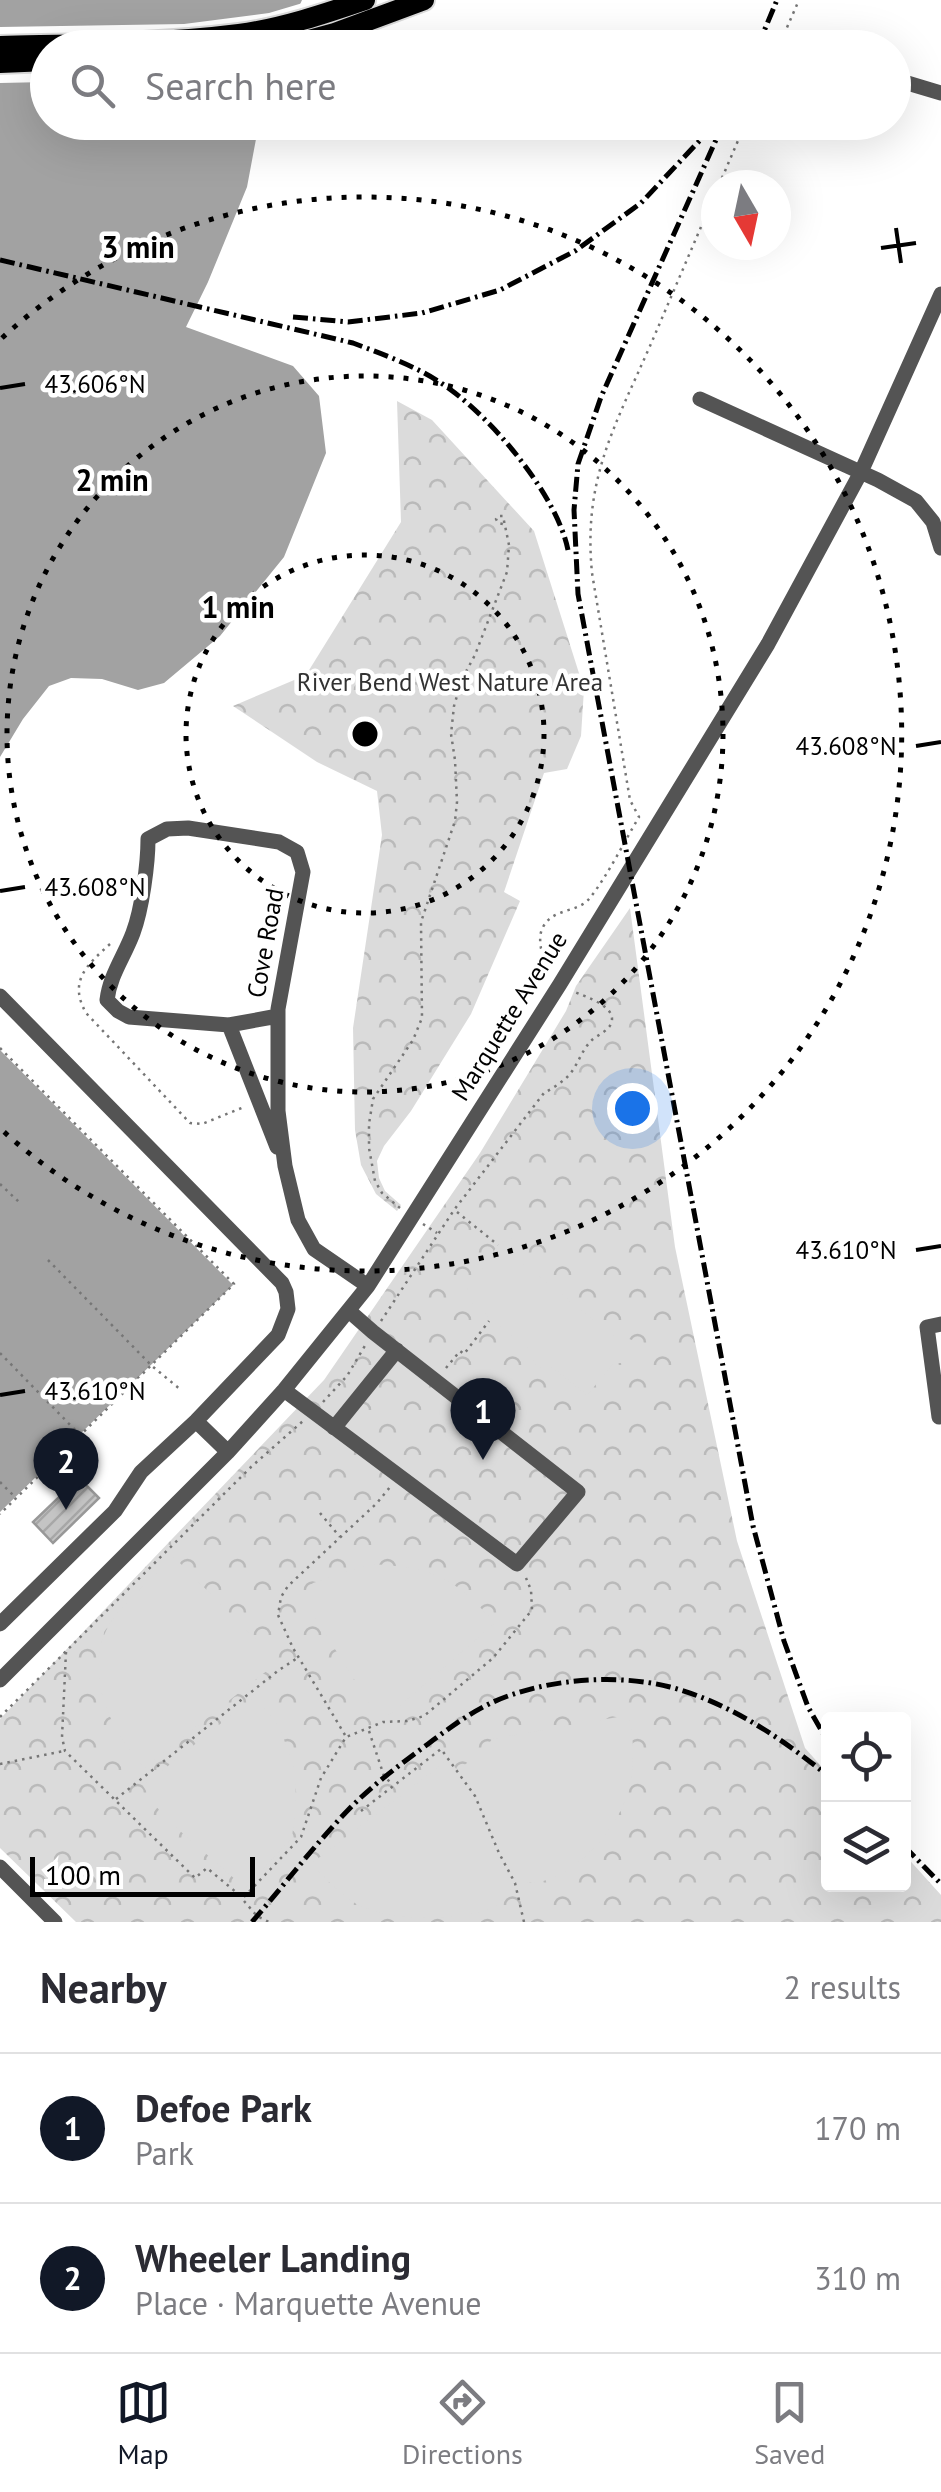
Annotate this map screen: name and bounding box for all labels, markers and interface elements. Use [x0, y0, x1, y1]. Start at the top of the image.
search box [30, 30, 911, 140]
icon: search [65, 58, 120, 113]
text: Search here [145, 61, 337, 110]
north arrow [701, 170, 791, 260]
text: 3 min [101, 227, 175, 266]
text: 43.606°N [45, 368, 145, 400]
text: 2 min [75, 460, 149, 499]
text: 1 min [201, 587, 275, 626]
park label: River Bend West Nature Area [297, 666, 603, 698]
centre of rings [347, 716, 383, 752]
text: 43.608°N [796, 730, 896, 762]
text: 43.608°N [45, 871, 145, 903]
street label: Cove Road [240, 886, 290, 1000]
street label: Marquette Avenue [444, 925, 574, 1107]
your location [607, 1083, 658, 1134]
text: 43.610°N [796, 1234, 896, 1266]
text: 43.610°N [45, 1375, 145, 1407]
pin: 1 [450, 1378, 516, 1460]
pin: 2 [34, 1428, 98, 1510]
map controls [821, 1712, 911, 1892]
button: locate [821, 1712, 911, 1802]
button: layers [821, 1802, 911, 1892]
scale bar [30, 1852, 255, 1896]
text: 100 m [45, 1856, 121, 1893]
text: Nearby [40, 1960, 167, 2015]
text: 2 results [783, 1966, 901, 2008]
text: Defoe Park [135, 2083, 312, 2132]
text: 1 [63, 2107, 82, 2149]
text: 170 m [814, 2107, 901, 2149]
text: Park [135, 2132, 194, 2174]
text: Wheeler Landing [135, 2233, 411, 2282]
text: 2 [63, 2257, 82, 2299]
text: 310 m [814, 2257, 901, 2299]
text: Place · Marquette Avenue [135, 2282, 482, 2324]
tab: Map [116, 2375, 171, 2472]
tab: Directions [402, 2375, 523, 2472]
tab: Saved [754, 2375, 825, 2472]

